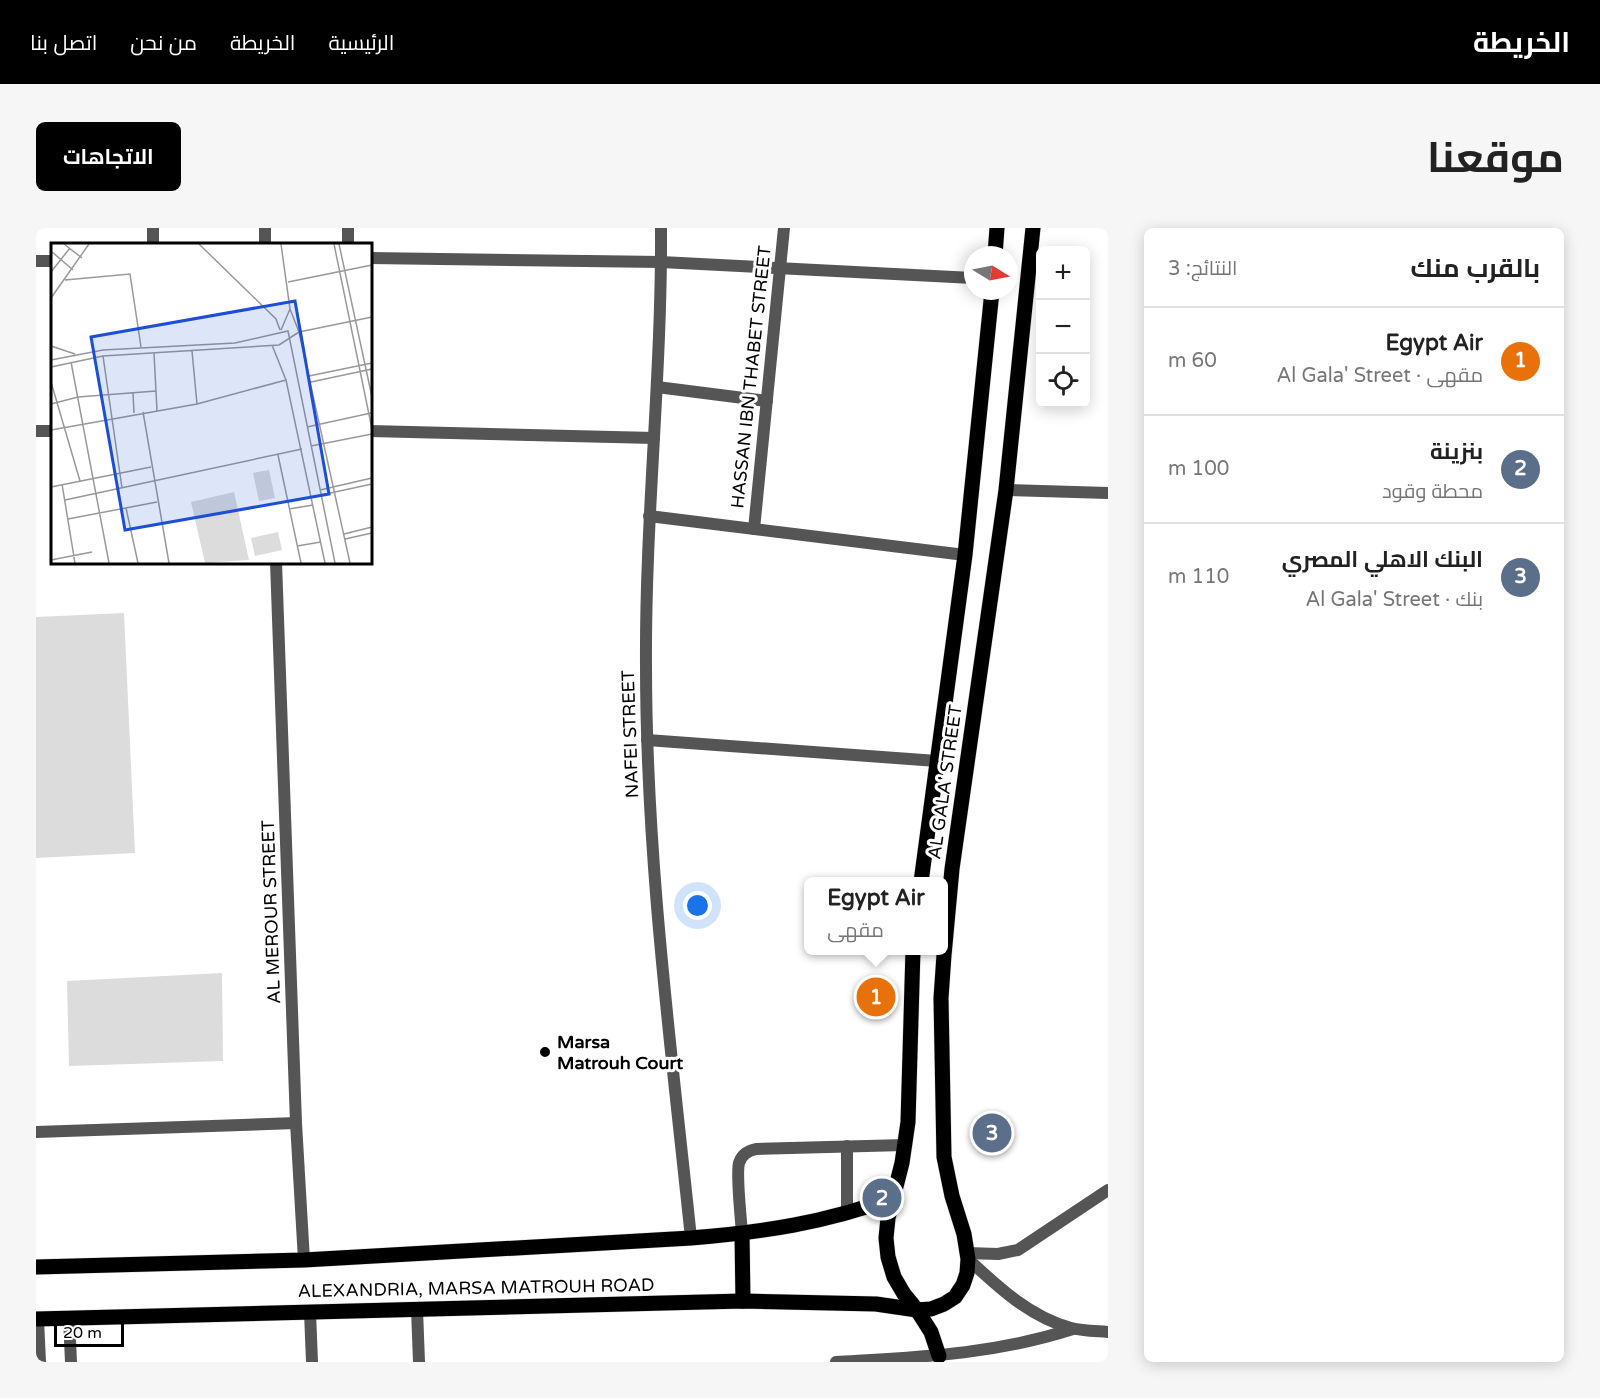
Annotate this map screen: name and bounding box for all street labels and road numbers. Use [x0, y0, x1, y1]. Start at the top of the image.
street label: HASSAN IBN THABET STREET [726, 244, 776, 510]
street label: NAFEI STREET [617, 669, 643, 798]
street label: AL GALA' STREET [923, 703, 967, 861]
street label: AL MEROUR STREET [257, 820, 285, 1004]
street label: ALEXANDRIA, MARSA MATROUH ROAD [297, 1274, 655, 1302]

